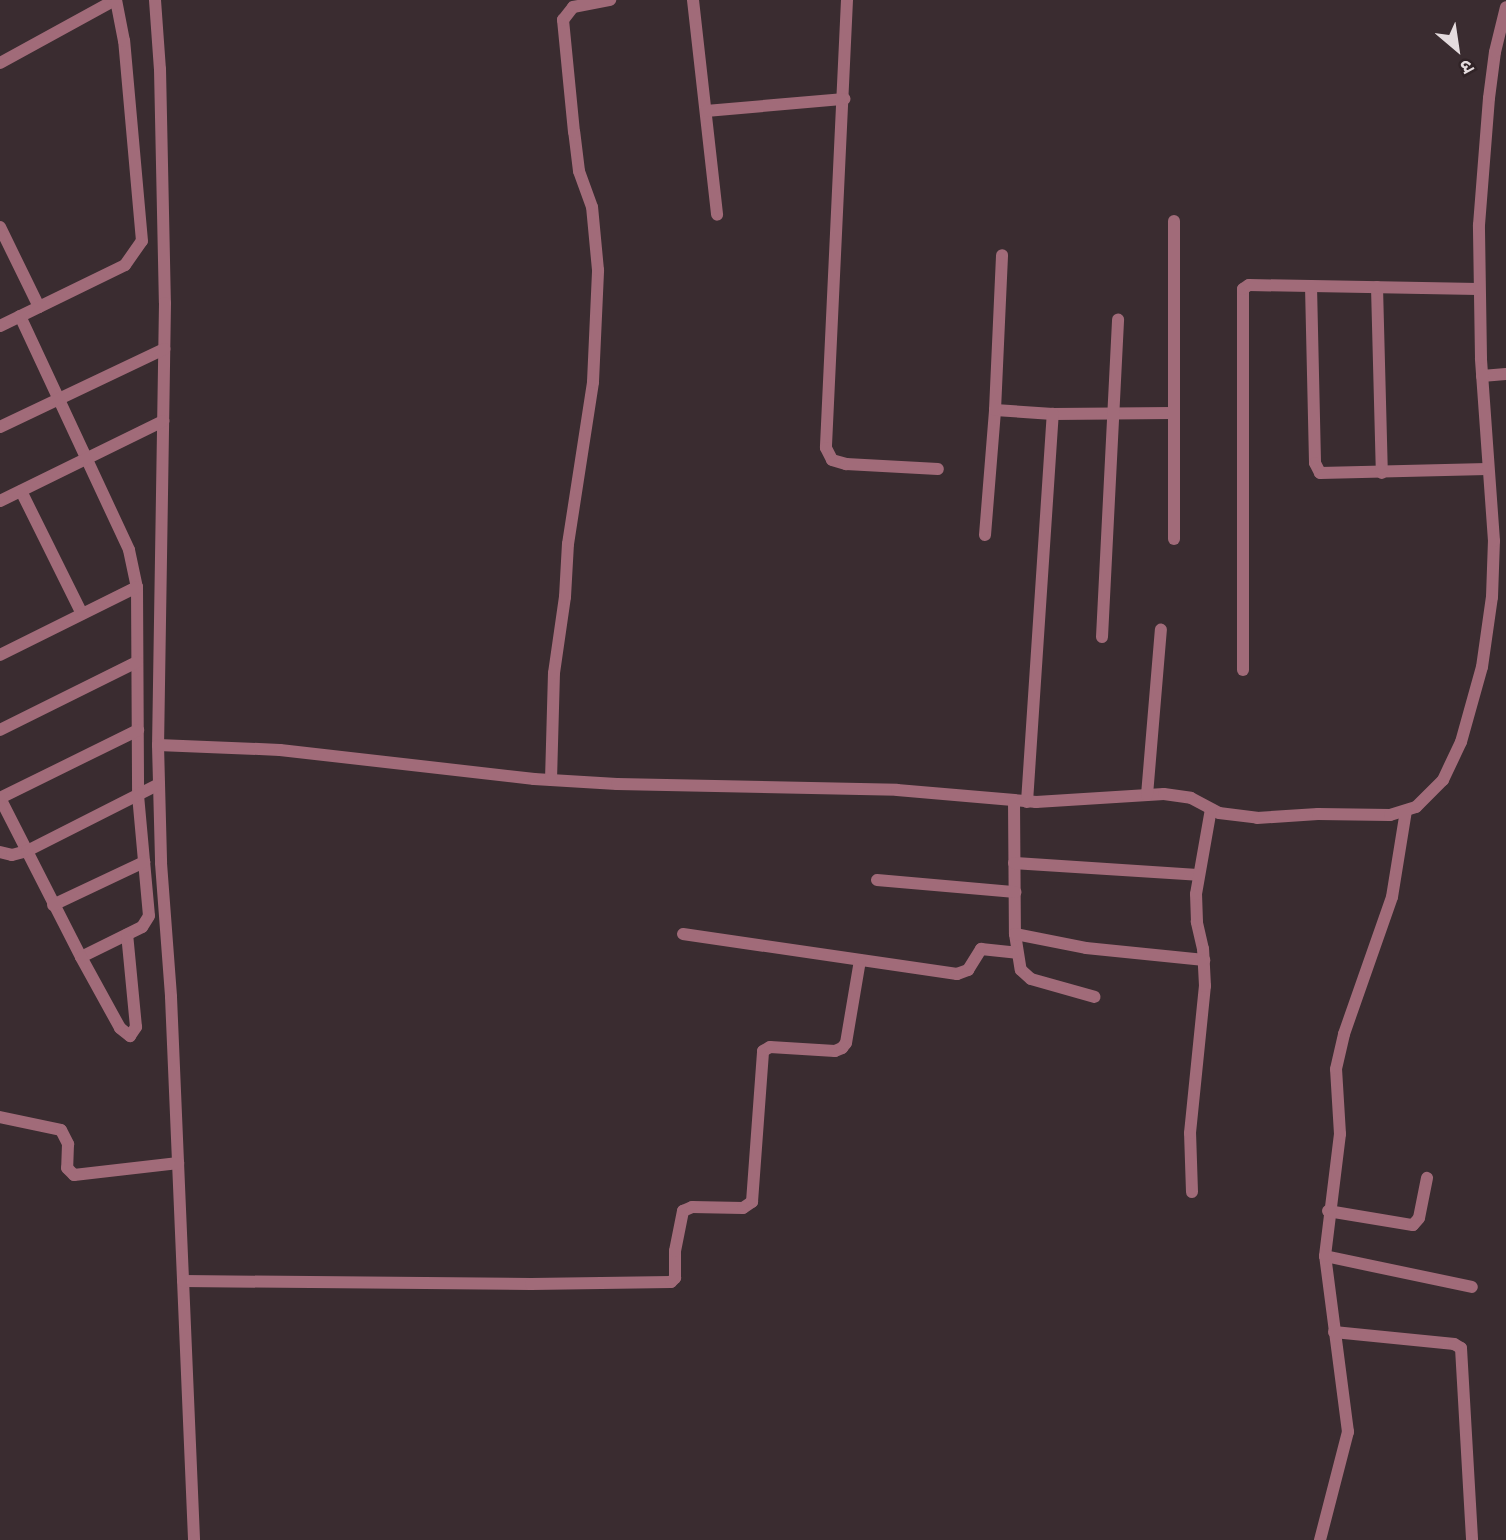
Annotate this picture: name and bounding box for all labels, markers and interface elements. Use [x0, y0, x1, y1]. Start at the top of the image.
north arrow [1422, 14, 1492, 84]
text: उ [1457, 55, 1478, 81]

